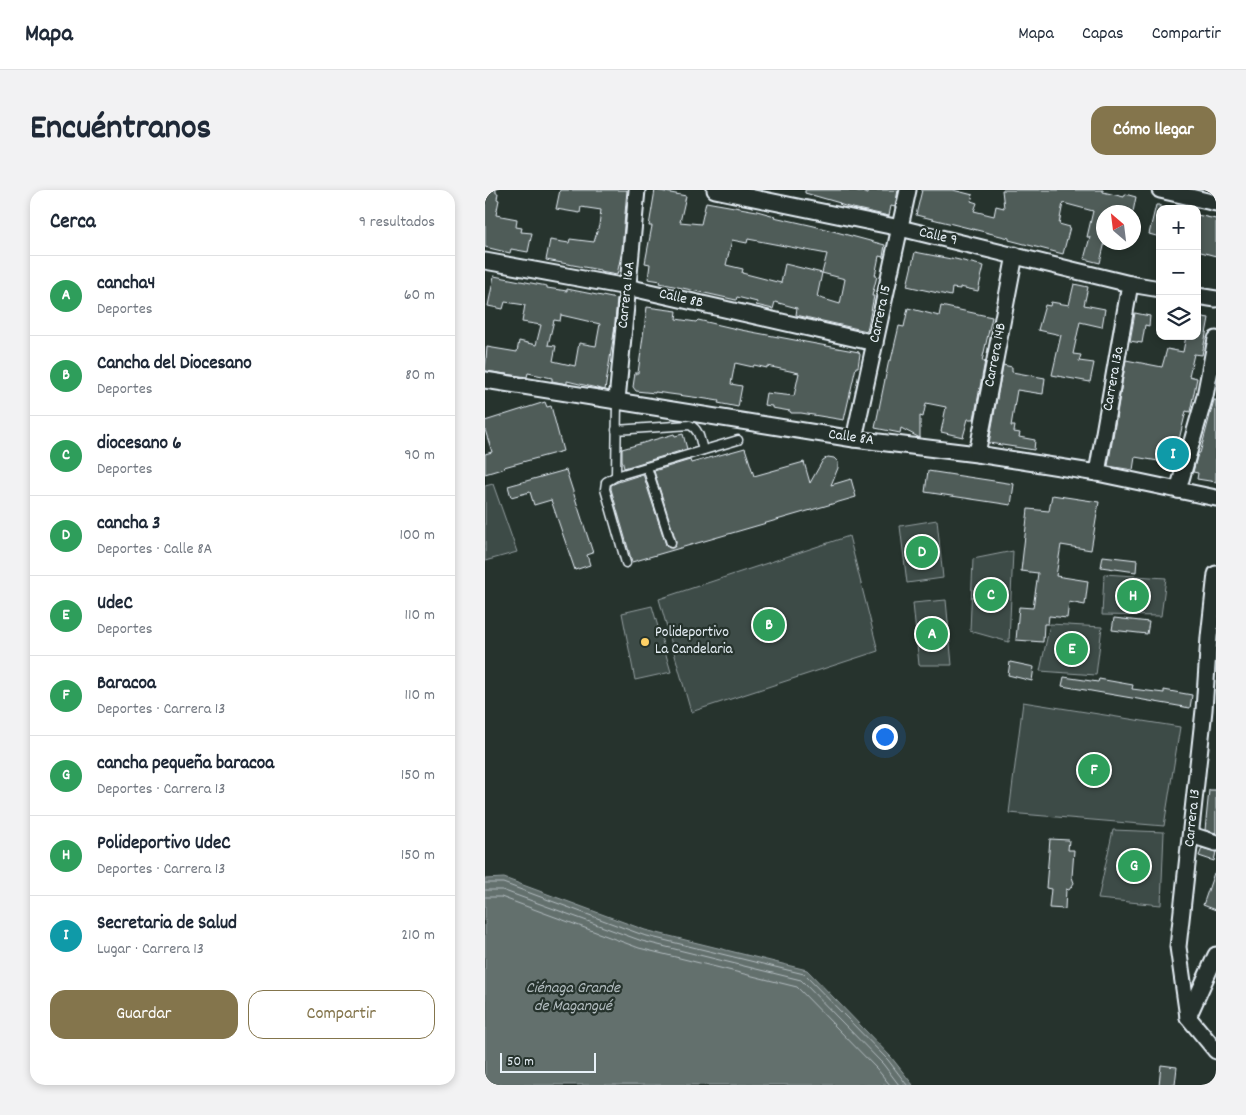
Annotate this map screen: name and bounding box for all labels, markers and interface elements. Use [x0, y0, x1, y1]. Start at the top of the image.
text: Mapa [25, 18, 73, 52]
text: Mapa [1018, 22, 1054, 47]
text: Capas [1082, 22, 1124, 47]
text: Compartir [1152, 22, 1221, 47]
text: Encuéntranos [30, 105, 211, 155]
button: Cómo llegar [1091, 106, 1216, 155]
north arrow [1096, 205, 1141, 250]
map controls [1156, 205, 1201, 340]
button: + [1156, 205, 1201, 250]
text: Cerca [50, 208, 96, 238]
text: 9 resultados [359, 211, 435, 234]
street label: Calle 9 [917, 222, 959, 252]
button: − [1156, 250, 1201, 295]
street label: Carrera 16A [613, 261, 641, 329]
text: cancha4 [97, 271, 155, 298]
street label: Calle 8B [657, 283, 705, 315]
street label: Carrera 15 [864, 283, 898, 345]
text: A [62, 284, 70, 307]
text: 60 m [404, 284, 435, 307]
button: layers [1156, 295, 1201, 340]
text: Deportes [97, 298, 152, 321]
street label: Carrera 14B [979, 321, 1013, 389]
street label: Carrera 13a [1098, 344, 1131, 413]
text: Cancha del Diocesano [97, 351, 252, 378]
text: B [62, 364, 70, 387]
text: 80 m [405, 364, 435, 387]
text: Deportes [97, 378, 152, 401]
street label: Calle 8A [827, 424, 875, 452]
text: diocesano 6 [97, 431, 182, 458]
pin: I [1157, 435, 1189, 473]
text: C [62, 444, 70, 467]
text: 90 m [404, 444, 435, 467]
text: Deportes [97, 458, 152, 481]
text: cancha 3 [97, 511, 160, 538]
text: D [62, 524, 70, 547]
text: 100 m [399, 524, 435, 547]
pin: D [906, 533, 938, 571]
text: Deportes · Calle 8A [97, 538, 212, 561]
pin: C [975, 576, 1007, 614]
pin: H [1117, 577, 1149, 615]
text: UdeC [97, 591, 133, 618]
text: E [62, 604, 70, 627]
text: 110 m [405, 604, 435, 627]
pin: B [753, 606, 785, 644]
pin: A [916, 615, 948, 653]
text: Deportes [97, 618, 152, 641]
place label: Polideportivo La Candelaria [655, 622, 734, 661]
pin: E [1056, 630, 1088, 668]
marker: Polideportivo La Candelaria [639, 636, 651, 648]
text: Baracoa [97, 671, 156, 698]
text: F [62, 684, 70, 707]
text: 110 m [405, 684, 435, 707]
text: Deportes · Carrera 13 [97, 698, 225, 721]
your location [872, 724, 898, 750]
text: cancha pequeña baracoa [97, 751, 274, 778]
pin: F [1078, 751, 1110, 789]
text: G [62, 764, 70, 787]
text: 150 m [401, 764, 435, 787]
text: Deportes · Carrera 13 [97, 778, 225, 801]
street label: Carrera 13 [1179, 788, 1207, 848]
text: Polideportivo UdeC [97, 831, 231, 858]
text: H [62, 844, 70, 867]
text: 150 m [401, 844, 435, 867]
pin: G [1118, 847, 1150, 885]
text: Deportes · Carrera 13 [97, 858, 225, 881]
text: Secretaria de Salud [97, 911, 237, 938]
text: I [64, 924, 68, 947]
text: 210 m [401, 924, 435, 947]
text: Lugar · Carrera 13 [97, 938, 204, 961]
water label: Ciénaga Grande de Magangué [526, 977, 621, 1018]
button: Guardar [50, 990, 238, 1039]
button: Compartir [248, 990, 435, 1039]
scale bar [500, 1050, 596, 1073]
text: 50 m [507, 1052, 534, 1072]

